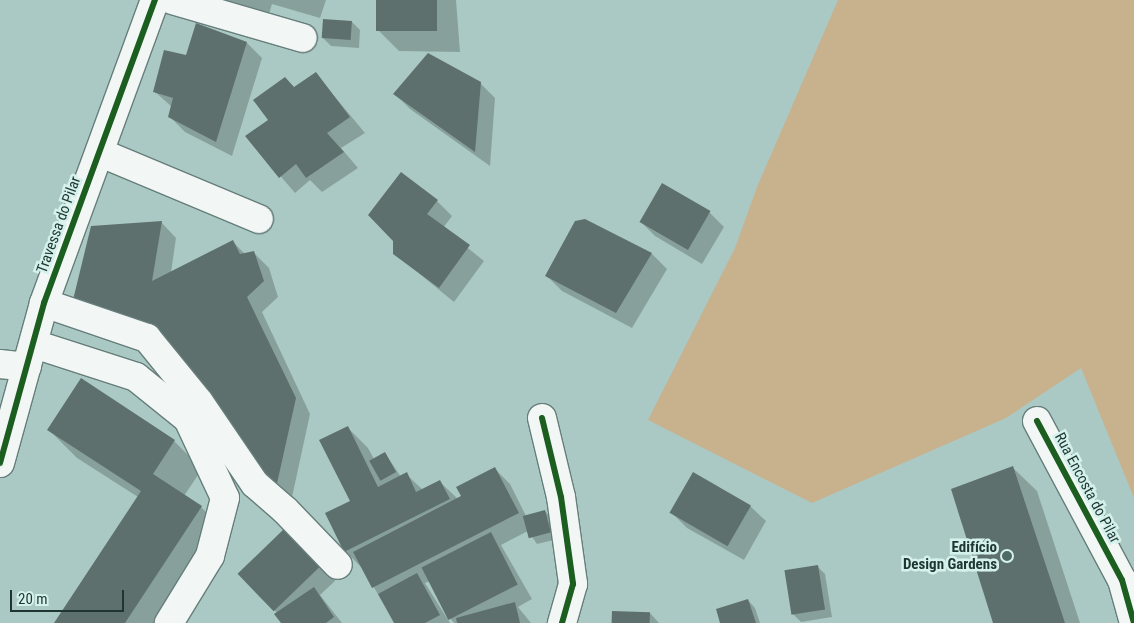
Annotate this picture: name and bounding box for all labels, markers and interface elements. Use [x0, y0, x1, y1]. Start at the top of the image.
street label: Travessa do Pilar [33, 174, 85, 276]
street label: Rua Encosta do Pilar [1050, 430, 1124, 546]
place label: Edifício Design Gardens [903, 538, 997, 573]
marker: Edifício Design Gardens [1001, 550, 1013, 562]
scale bar [12, 580, 126, 612]
text: 20 m [18, 590, 48, 608]

